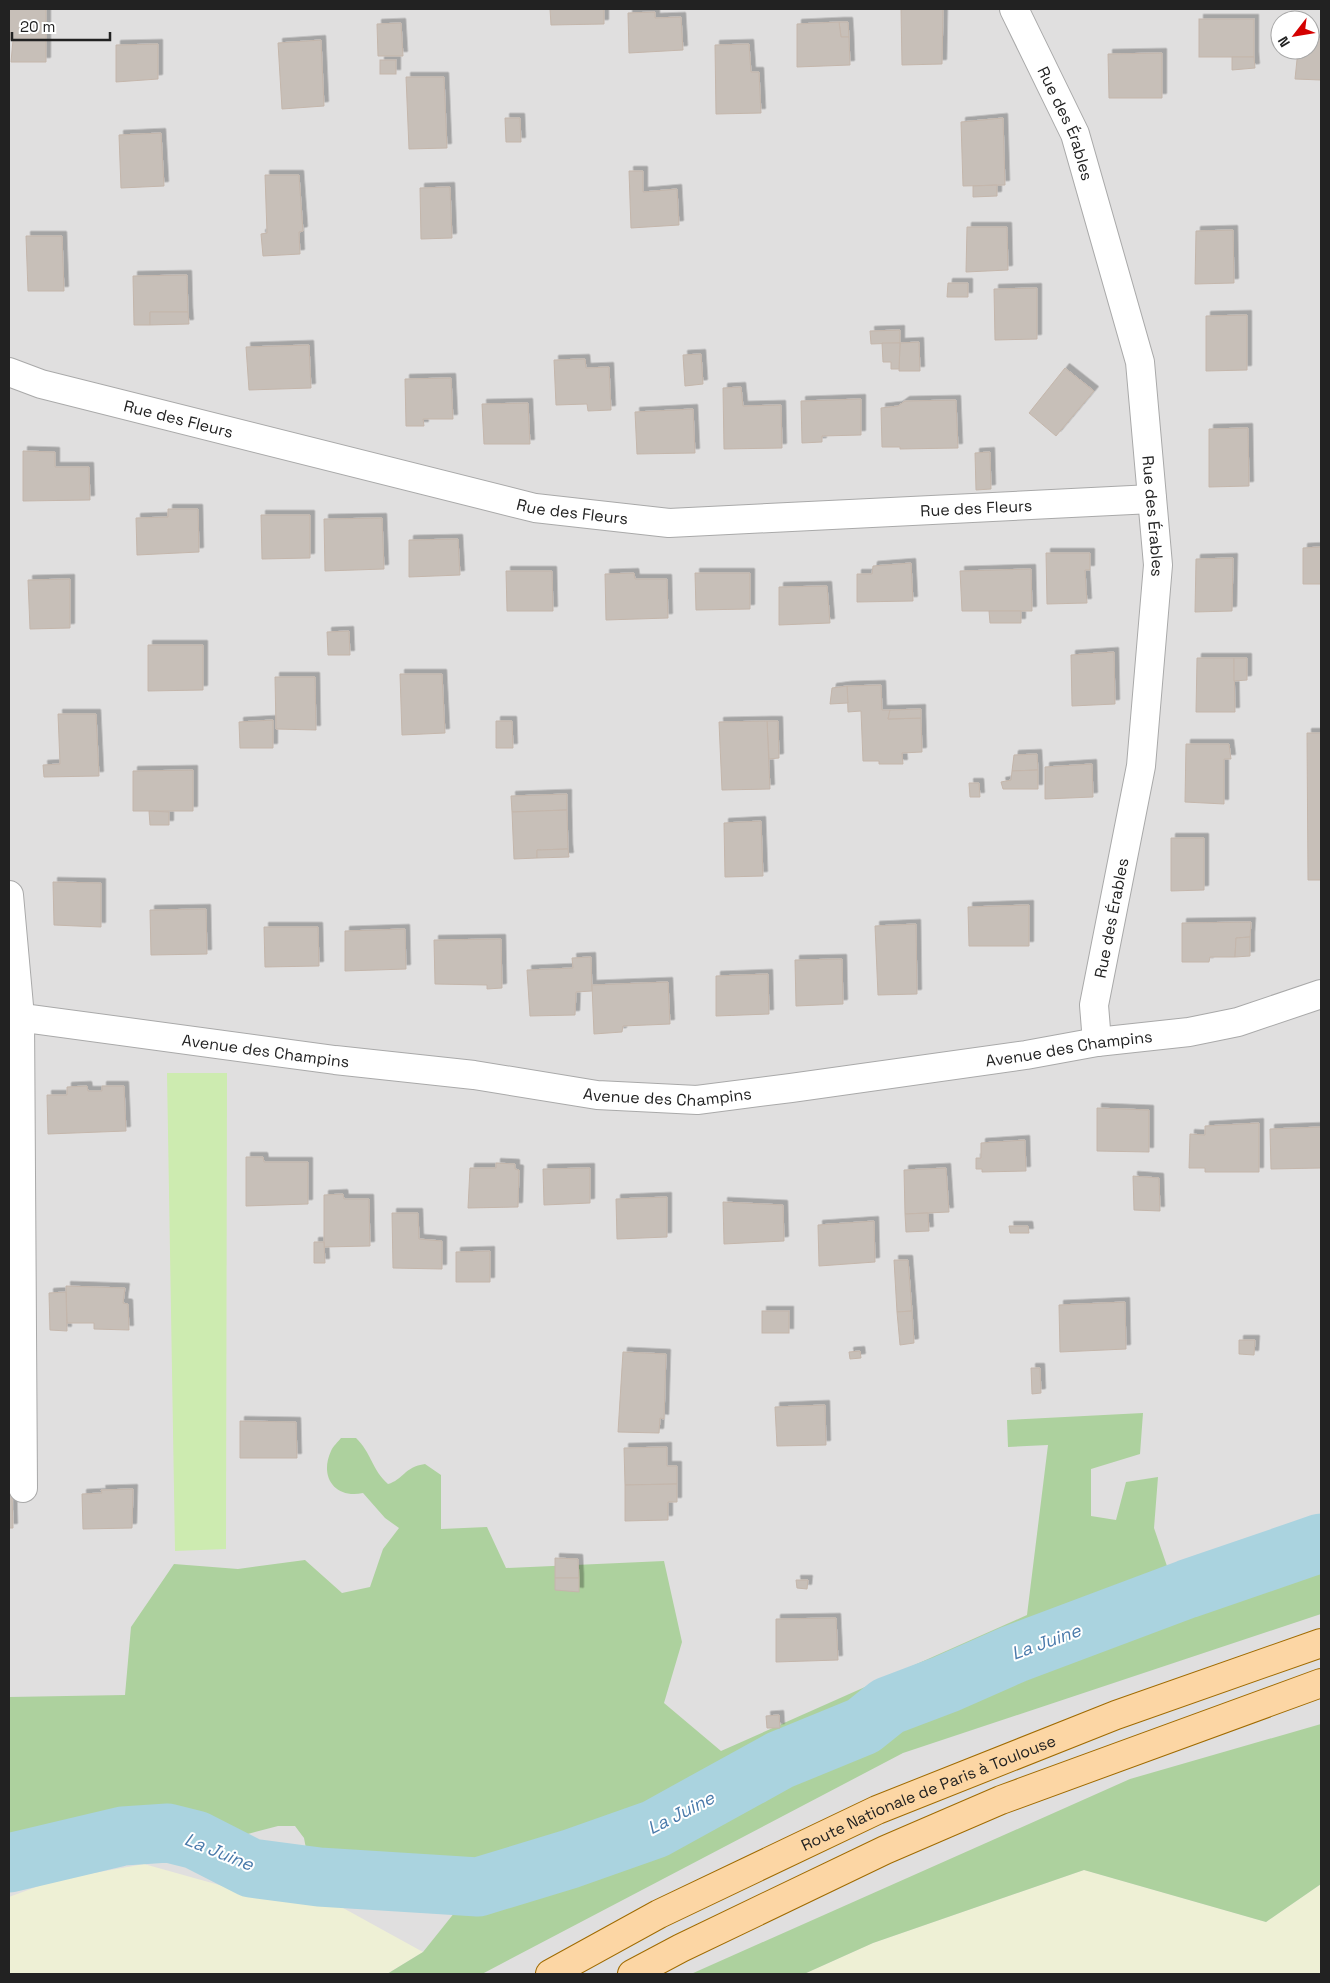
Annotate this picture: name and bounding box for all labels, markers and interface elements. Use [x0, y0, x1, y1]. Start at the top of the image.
scale bar [12, 10, 110, 42]
north arrow [1270, 10, 1320, 60]
text: 20 m [20, 17, 55, 36]
text: N [1274, 33, 1294, 50]
street label: Rue des Érables [1033, 63, 1098, 183]
street label: Rue des Fleurs [122, 395, 235, 443]
street label: Rue des Érables [1137, 455, 1168, 578]
street label: Rue des Fleurs [514, 494, 629, 529]
street label: Rue des Fleurs [920, 495, 1033, 521]
street label: Rue des Érables [1090, 856, 1133, 980]
street label: Avenue des Champins [984, 1026, 1153, 1072]
street label: Avenue des Champins [181, 1029, 350, 1072]
street label: Avenue des Champins [582, 1083, 753, 1111]
water label: La Juine [1008, 1618, 1085, 1665]
street label: Route Nationale de Paris à Toulouse [798, 1730, 1059, 1856]
water label: La Juine [643, 1785, 719, 1839]
water label: La Juine [181, 1827, 258, 1876]

